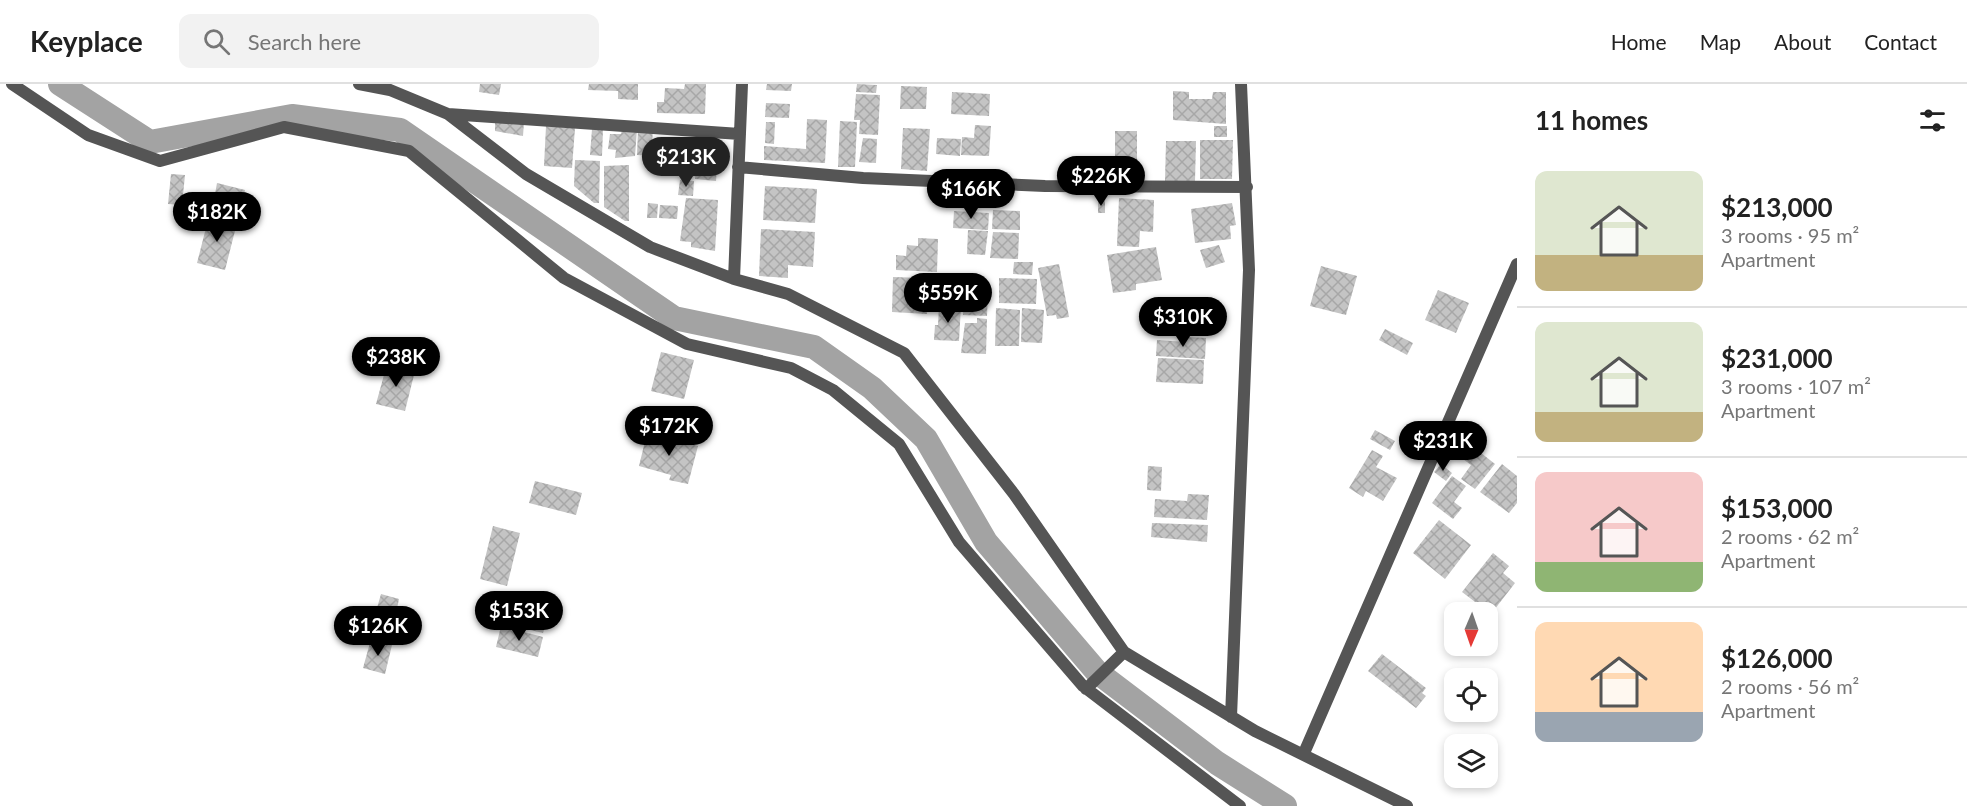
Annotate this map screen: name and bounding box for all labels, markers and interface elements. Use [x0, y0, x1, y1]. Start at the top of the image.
search box [179, 14, 599, 68]
text: Keyplace [30, 24, 143, 58]
icon: search [200, 25, 233, 58]
text: Search here [248, 28, 361, 55]
text: Home [1611, 29, 1667, 54]
text: Map [1700, 29, 1741, 54]
text: About [1774, 29, 1831, 54]
text: Contact [1864, 29, 1937, 54]
text: 11 homes [1535, 104, 1648, 136]
icon: filters [1916, 104, 1949, 137]
pin: $213K [644, 137, 728, 188]
text: $213K [656, 144, 716, 168]
pin: $226K [1059, 156, 1143, 207]
text: $226K [1071, 163, 1131, 187]
pin: $166K [929, 169, 1013, 220]
text: $166K [941, 176, 1001, 200]
text: $213,000 [1721, 191, 1833, 223]
pin: $182K [175, 192, 259, 243]
icon: home [1583, 195, 1655, 267]
text: $182K [187, 199, 247, 223]
text: 3 rooms · 95 m² [1721, 223, 1859, 247]
text: Apartment [1721, 247, 1815, 271]
pin: $559K [906, 273, 990, 324]
text: $559K [918, 280, 978, 304]
pin: $310K [1141, 297, 1225, 348]
text: $310K [1153, 304, 1213, 328]
pin: $238K [354, 337, 438, 388]
text: $231,000 [1721, 342, 1833, 374]
text: $238K [366, 344, 426, 368]
icon: home [1583, 346, 1655, 418]
text: 3 rooms · 107 m² [1721, 374, 1871, 398]
text: Apartment [1721, 398, 1815, 422]
pin: $172K [627, 406, 711, 457]
text: $172K [639, 413, 699, 437]
pin: $231K [1401, 421, 1485, 472]
text: $231K [1413, 428, 1473, 452]
text: $153,000 [1721, 492, 1833, 524]
icon: home [1583, 496, 1655, 568]
text: 2 rooms · 62 m² [1721, 524, 1859, 548]
text: Apartment [1721, 548, 1815, 572]
pin: $153K [477, 591, 561, 642]
text: $153K [489, 598, 549, 622]
north arrow [1444, 602, 1498, 656]
map controls [1444, 602, 1498, 788]
pin: $126K [336, 606, 420, 657]
text: $126K [348, 613, 408, 637]
text: $126,000 [1721, 642, 1833, 674]
icon: home [1583, 646, 1655, 718]
button: locate [1444, 668, 1498, 722]
text: 2 rooms · 56 m² [1721, 674, 1859, 698]
text: Apartment [1721, 698, 1815, 722]
button: layers [1444, 734, 1498, 788]

